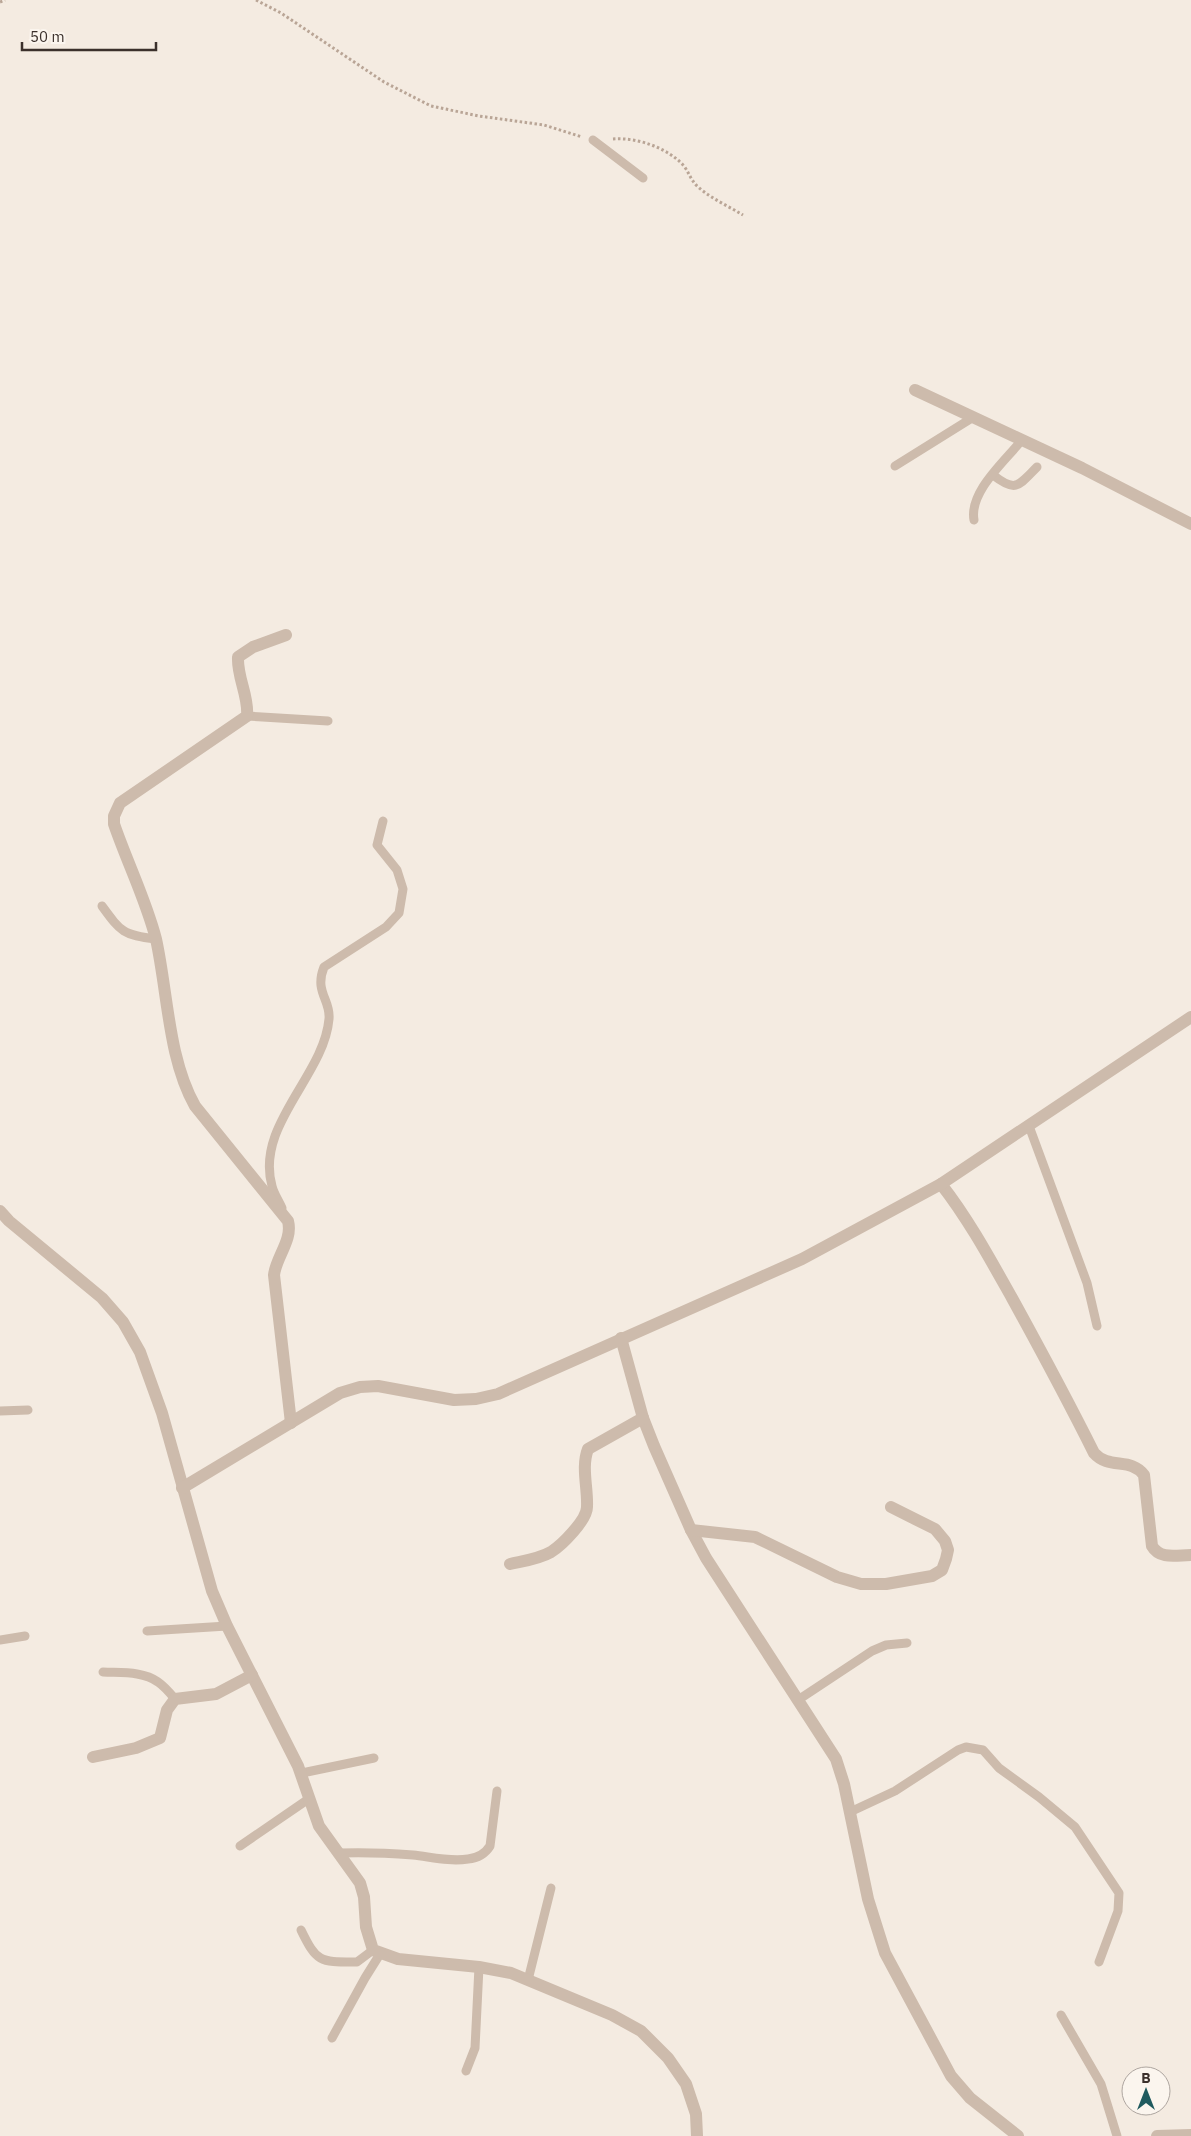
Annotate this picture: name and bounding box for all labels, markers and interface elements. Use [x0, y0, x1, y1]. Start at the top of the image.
scale bar [22, 20, 156, 52]
text: 50 m [30, 27, 65, 46]
north arrow [1121, 2066, 1171, 2116]
text: B [1141, 2069, 1151, 2087]

